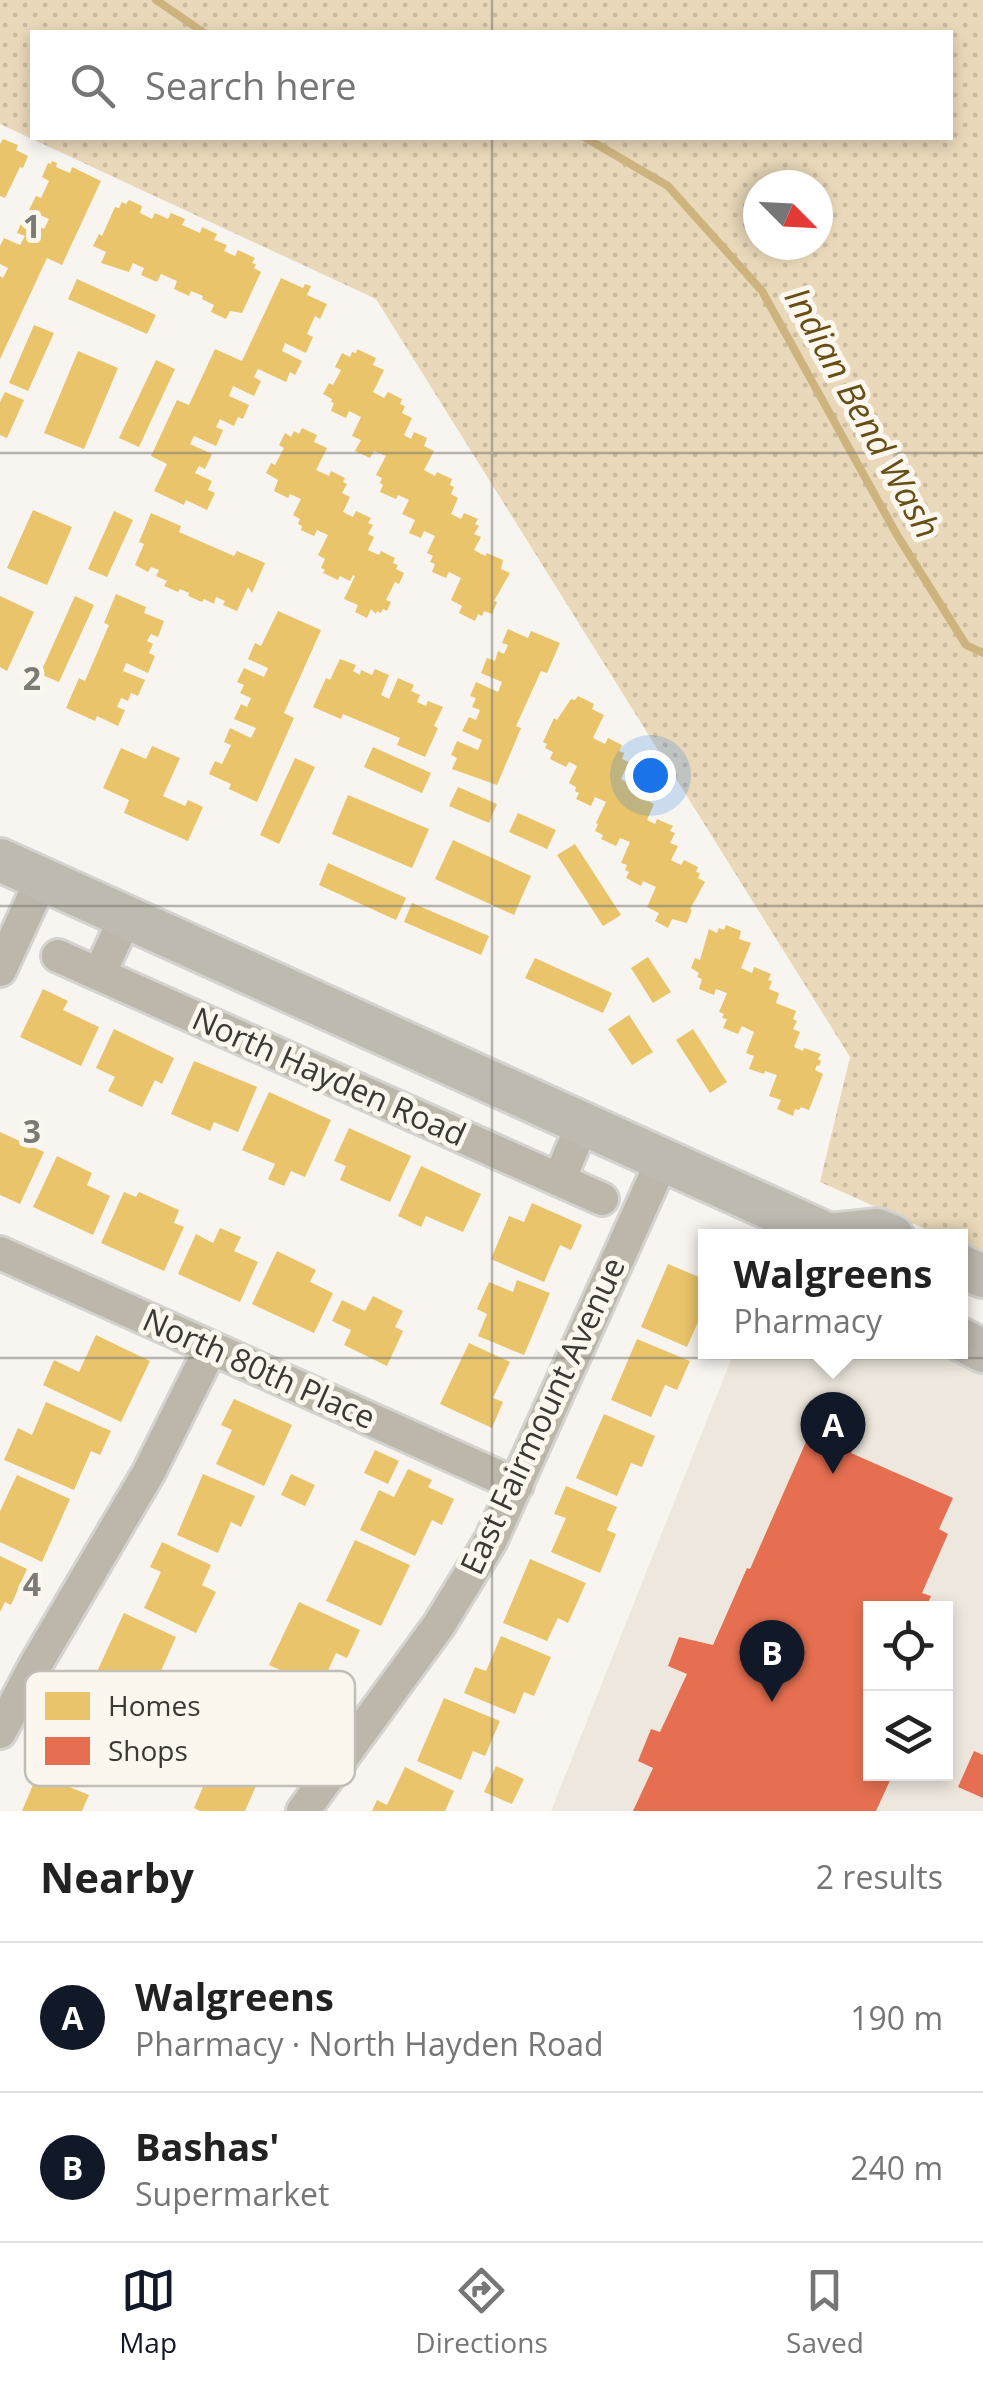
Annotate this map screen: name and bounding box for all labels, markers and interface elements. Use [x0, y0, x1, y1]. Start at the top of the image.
search box [30, 30, 953, 140]
icon: search [65, 58, 120, 113]
text: Search here [145, 59, 357, 111]
north arrow [743, 170, 833, 260]
text: 1 [23, 204, 41, 247]
water label: Indian Bend Wash [775, 278, 952, 546]
text: 2 [23, 656, 41, 699]
your location [625, 750, 676, 801]
street label: North Hayden Road [186, 996, 473, 1155]
text: 3 [23, 1109, 41, 1152]
popup [698, 1229, 968, 1359]
text: Walgreens [734, 1247, 932, 1299]
street label: East Fairmount Avenue [449, 1250, 634, 1581]
street label: North 80th Place [137, 1297, 383, 1438]
text: Pharmacy [734, 1299, 882, 1342]
pin: A [800, 1392, 866, 1474]
text: 4 [23, 1562, 41, 1605]
map controls [863, 1601, 953, 1781]
button: locate [863, 1601, 953, 1691]
pin: B [740, 1620, 804, 1702]
legend [25, 1671, 355, 1786]
text: Homes [108, 1686, 200, 1724]
button: layers [863, 1691, 953, 1781]
text: Shops [108, 1731, 188, 1769]
text: Nearby [40, 1848, 194, 1905]
text: 2 results [816, 1855, 943, 1898]
text: Walgreens [135, 1970, 334, 2022]
text: A [61, 1996, 84, 2039]
text: 190 m [850, 1996, 943, 2039]
text: Pharmacy · North Hayden Road [135, 2022, 604, 2065]
text: Bashas' [135, 2120, 279, 2172]
text: B [62, 2146, 83, 2189]
text: 240 m [850, 2146, 943, 2189]
text: Supermarket [135, 2172, 329, 2215]
tab: Map [119, 2263, 177, 2361]
tab: Directions [415, 2263, 548, 2361]
tab: Saved [786, 2263, 864, 2361]

